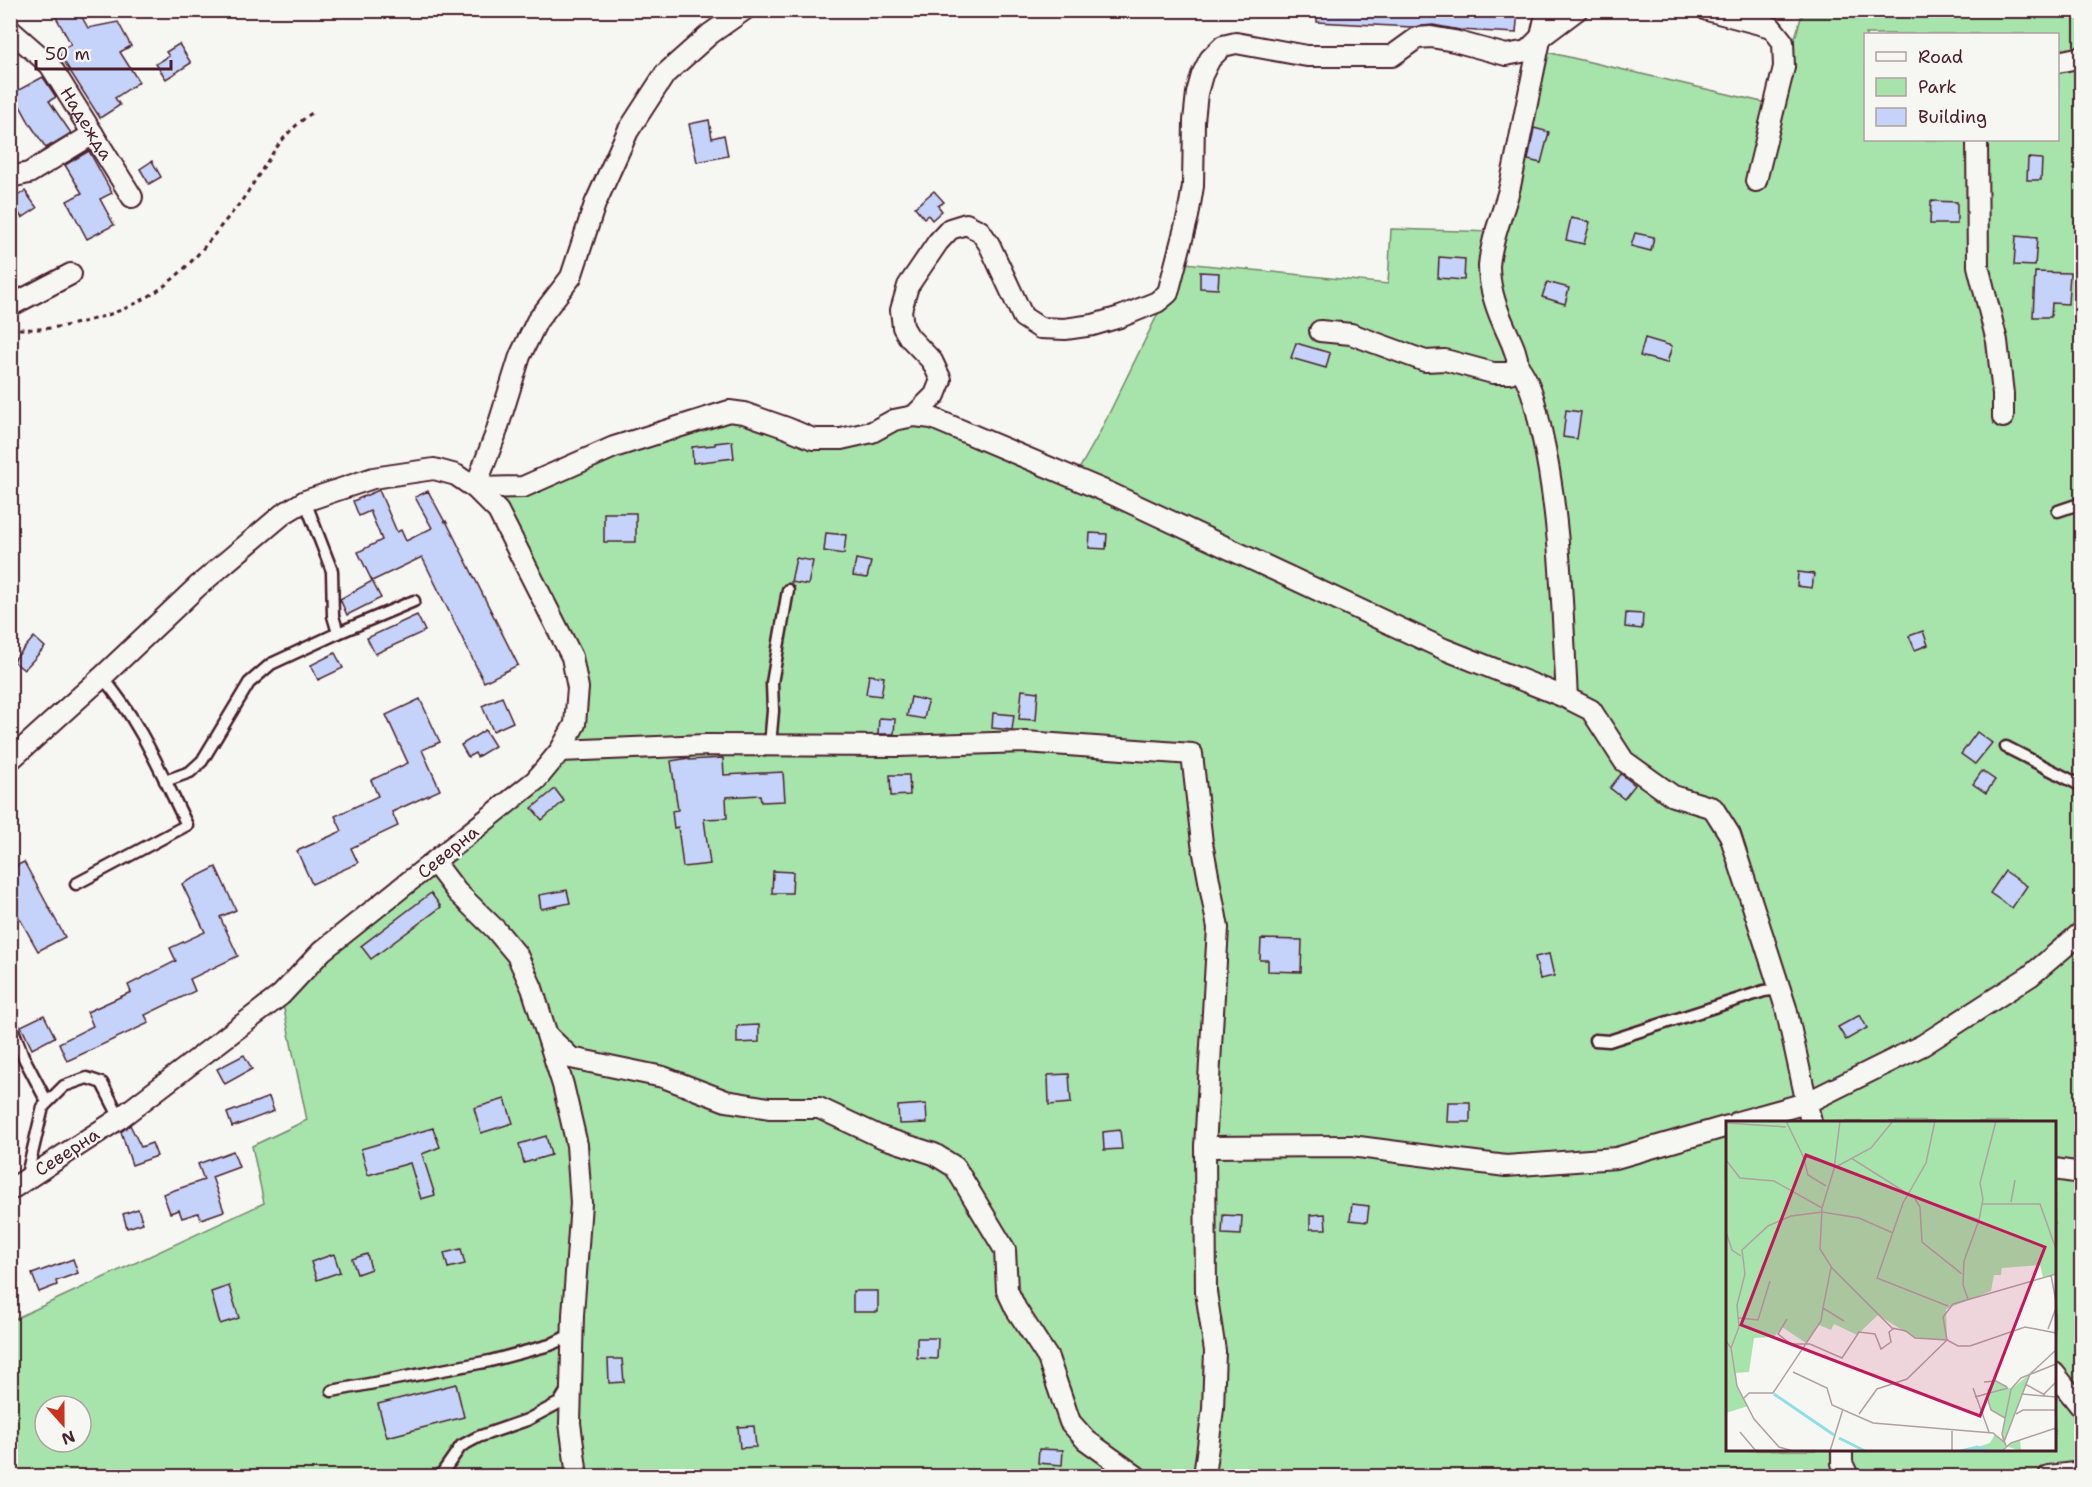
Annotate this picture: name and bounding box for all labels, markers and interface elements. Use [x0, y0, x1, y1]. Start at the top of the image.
scale bar [36, 33, 171, 71]
legend [1864, 33, 2059, 141]
text: 50 m [45, 42, 90, 66]
text: Road [1918, 45, 1963, 69]
text: Park [1918, 75, 1957, 99]
street label: Надежда [54, 82, 118, 165]
text: Building [1918, 105, 1987, 129]
street label: Северна [412, 820, 484, 884]
inset map [1726, 1121, 2056, 1451]
street label: Северна [30, 1122, 104, 1182]
north arrow [33, 1394, 93, 1454]
text: N [59, 1425, 78, 1450]

